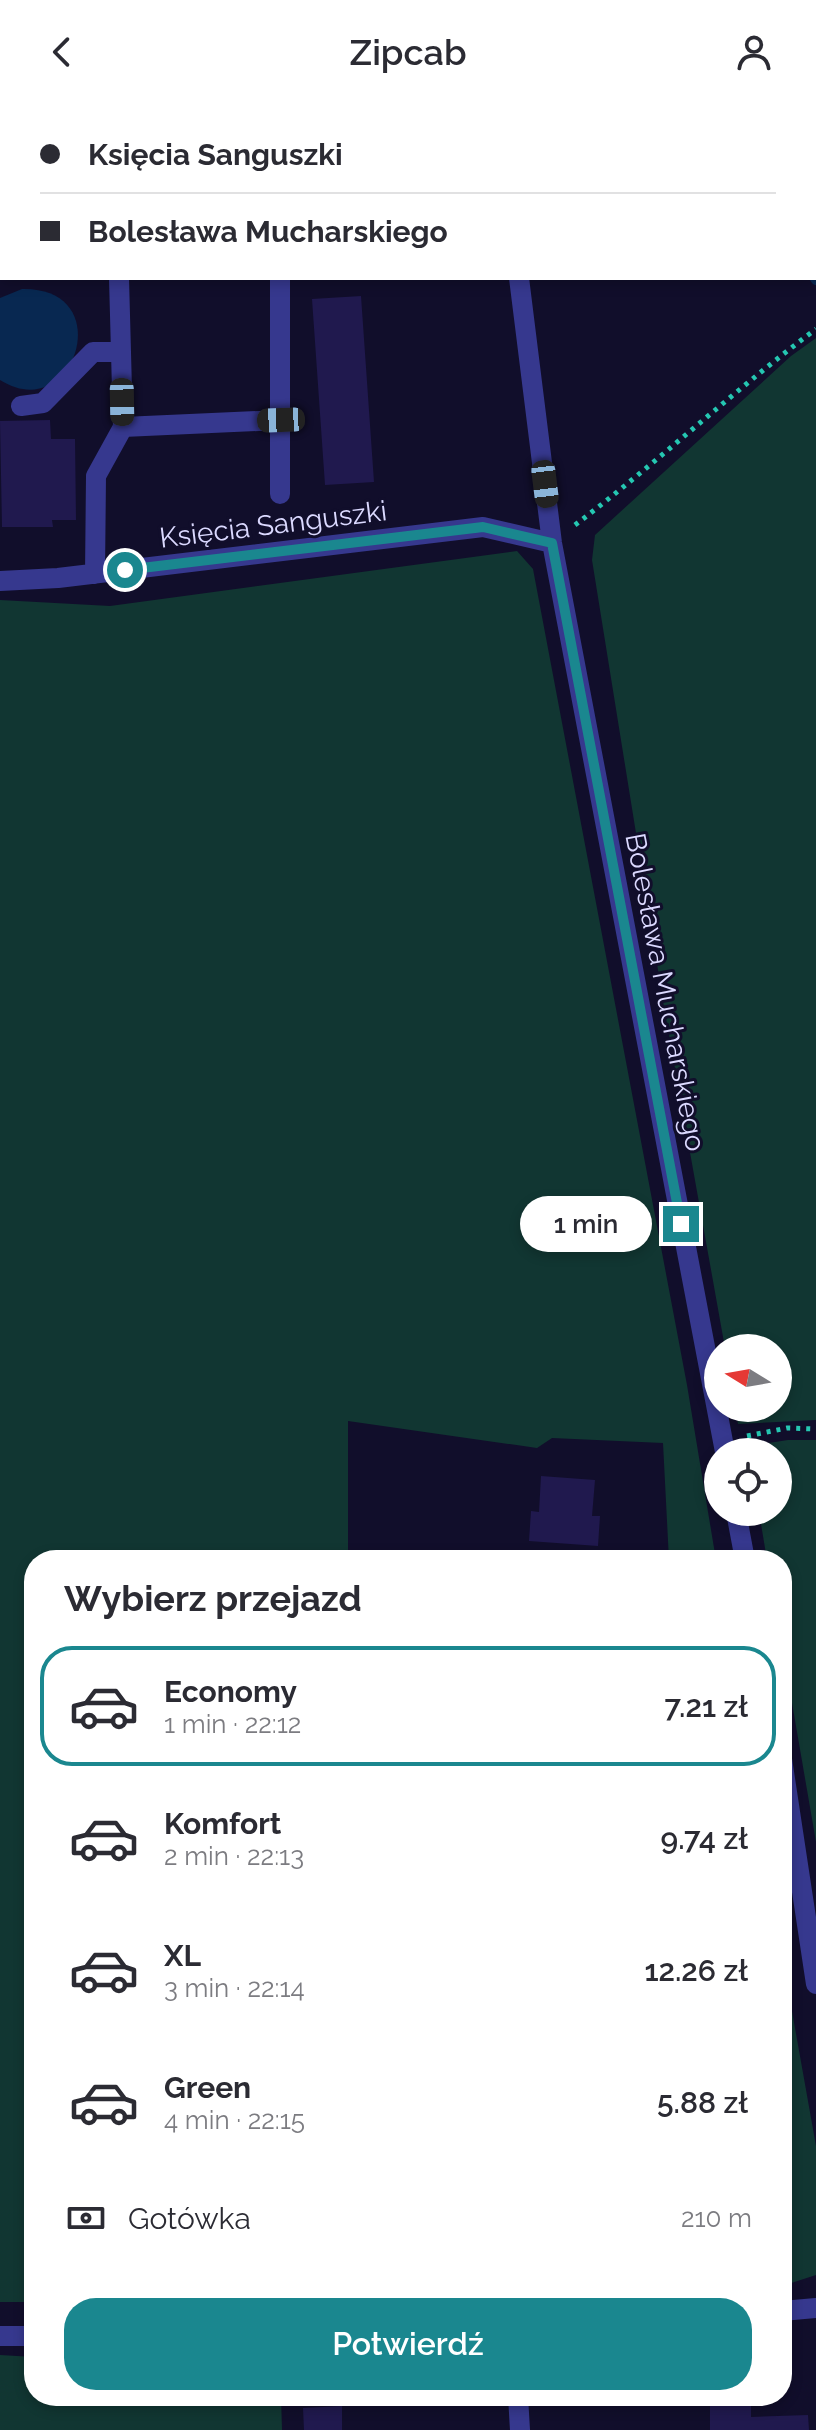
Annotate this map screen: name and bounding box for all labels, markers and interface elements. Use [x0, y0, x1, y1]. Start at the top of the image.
icon: back [40, 30, 84, 74]
icon: person [732, 30, 776, 74]
text: Zipcab [349, 31, 467, 73]
text: Księcia Sanguszki [88, 137, 343, 172]
text: Bolesława Mucharskiego [88, 214, 448, 249]
car [110, 378, 134, 426]
car [257, 407, 305, 433]
car [530, 459, 560, 509]
street label: Księcia Sanguszki [158, 494, 389, 555]
route start [107, 552, 143, 588]
street label: Bolesława Mucharskiego [618, 830, 713, 1154]
callout: 1 min [521, 1196, 653, 1252]
route end [663, 1206, 699, 1242]
text: 1 min [554, 1209, 618, 1239]
north arrow [704, 1334, 792, 1422]
map controls [704, 1334, 792, 1526]
button: locate [704, 1438, 792, 1526]
text: Wybierz przejazd [64, 1577, 362, 1619]
icon: car [68, 1670, 140, 1742]
text: Economy [164, 1674, 297, 1709]
text: 7.21 zł [664, 1689, 748, 1724]
text: 1 min · 22:12 [164, 1709, 301, 1739]
icon: car [68, 1802, 140, 1874]
text: Komfort [164, 1806, 281, 1841]
text: 9.74 zł [661, 1821, 748, 1856]
text: 2 min · 22:13 [164, 1841, 304, 1871]
icon: car [68, 1934, 140, 2006]
text: XL [164, 1938, 201, 1973]
text: 12.26 zł [644, 1953, 748, 1988]
text: 3 min · 22:14 [164, 1973, 305, 2003]
icon: car [68, 2066, 140, 2138]
text: Green [164, 2070, 251, 2105]
text: 5.88 zł [657, 2085, 748, 2120]
text: 4 min · 22:15 [164, 2105, 305, 2135]
icon: cash [64, 2196, 108, 2240]
text: Gotówka [128, 2201, 251, 2236]
text: 210 m [681, 2203, 752, 2233]
button: Potwierdź [64, 2298, 752, 2390]

